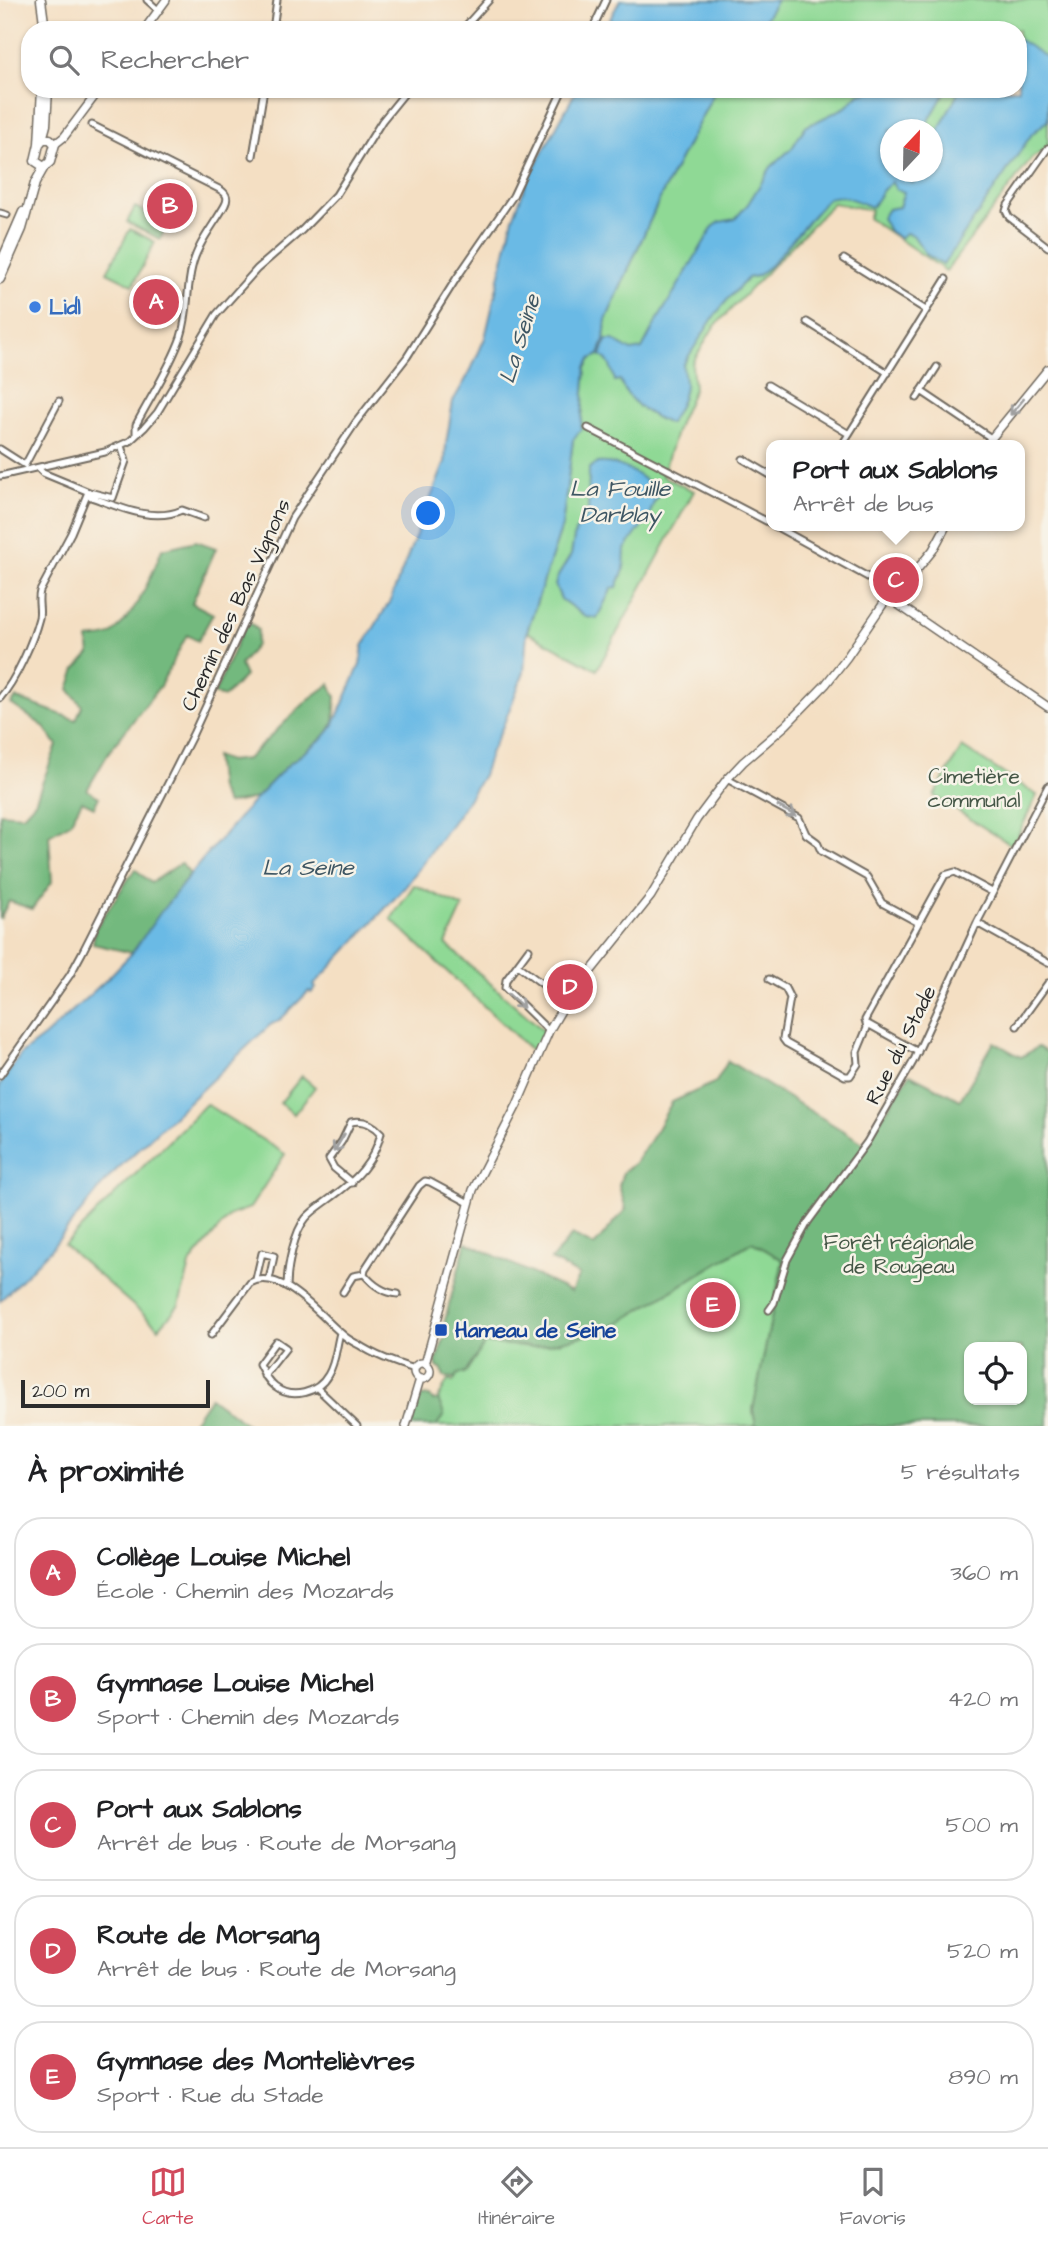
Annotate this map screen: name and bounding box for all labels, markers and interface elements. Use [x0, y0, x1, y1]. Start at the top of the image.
search box [21, 21, 1027, 98]
icon: search [45, 41, 83, 79]
text: Rechercher [101, 42, 249, 78]
north arrow [880, 119, 943, 182]
pin: B [147, 180, 193, 232]
pin: A [133, 276, 179, 328]
water label: La Seine [491, 289, 549, 387]
place label: Lidl [49, 293, 81, 322]
marker: Lidl [27, 299, 43, 315]
one-way arrow [1009, 398, 1025, 416]
popup [766, 440, 1025, 531]
text: Port aux Sablons [793, 452, 998, 488]
water label: La Fouille Darblay [570, 473, 672, 532]
text: Arrêt de bus [793, 488, 934, 520]
street label: Chemin des Bas Vignons [174, 494, 300, 717]
your location [411, 496, 445, 530]
pin: C [873, 554, 919, 606]
park label: Cimetière communal [928, 762, 1020, 815]
one-way arrow [776, 805, 797, 819]
water label: La Seine [262, 852, 355, 884]
pin: D [547, 961, 593, 1013]
street label: Rue du Stade [859, 980, 943, 1110]
one-way arrow [507, 993, 525, 1009]
one-way arrow [332, 1133, 347, 1152]
park label: Forêt régionale de Rougeau [824, 1228, 974, 1283]
pin: E [690, 1279, 736, 1331]
place label: Hameau de Seine [455, 1316, 617, 1345]
marker: Hameau de Seine [433, 1322, 449, 1338]
map controls [964, 1342, 1027, 1405]
button: locate [964, 1342, 1027, 1405]
scale bar [21, 1377, 210, 1409]
text: 200 m [32, 1378, 89, 1405]
text: À proximité [28, 1451, 184, 1493]
text: 5 résultats [901, 1456, 1020, 1488]
text: Collège Louise Michel [97, 1539, 350, 1575]
text: A [46, 1557, 60, 1589]
text: 360 m [950, 1557, 1018, 1589]
text: École · Chemin des Mozards [97, 1575, 394, 1607]
text: Gymnase Louise Michel [97, 1665, 373, 1701]
text: B [45, 1683, 61, 1715]
text: 420 m [948, 1683, 1018, 1715]
text: Sport · Chemin des Mozards [97, 1701, 399, 1733]
text: Port aux Sablons [97, 1791, 302, 1827]
text: C [45, 1809, 61, 1841]
text: 500 m [946, 1809, 1018, 1841]
text: Arrêt de bus · Route de Morsang [97, 1827, 456, 1859]
text: Route de Morsang [97, 1917, 319, 1953]
text: D [46, 1935, 60, 1967]
text: 520 m [947, 1935, 1018, 1967]
text: Arrêt de bus · Route de Morsang [97, 1953, 456, 1985]
text: Gymnase des Montelièvres [97, 2043, 415, 2079]
text: E [46, 2061, 60, 2093]
text: 890 m [948, 2061, 1018, 2093]
text: Sport · Rue du Stade [97, 2079, 324, 2111]
tab: Carte [142, 2163, 194, 2232]
tab: Itinéraire [478, 2163, 555, 2232]
tab: Favoris [840, 2163, 906, 2232]

